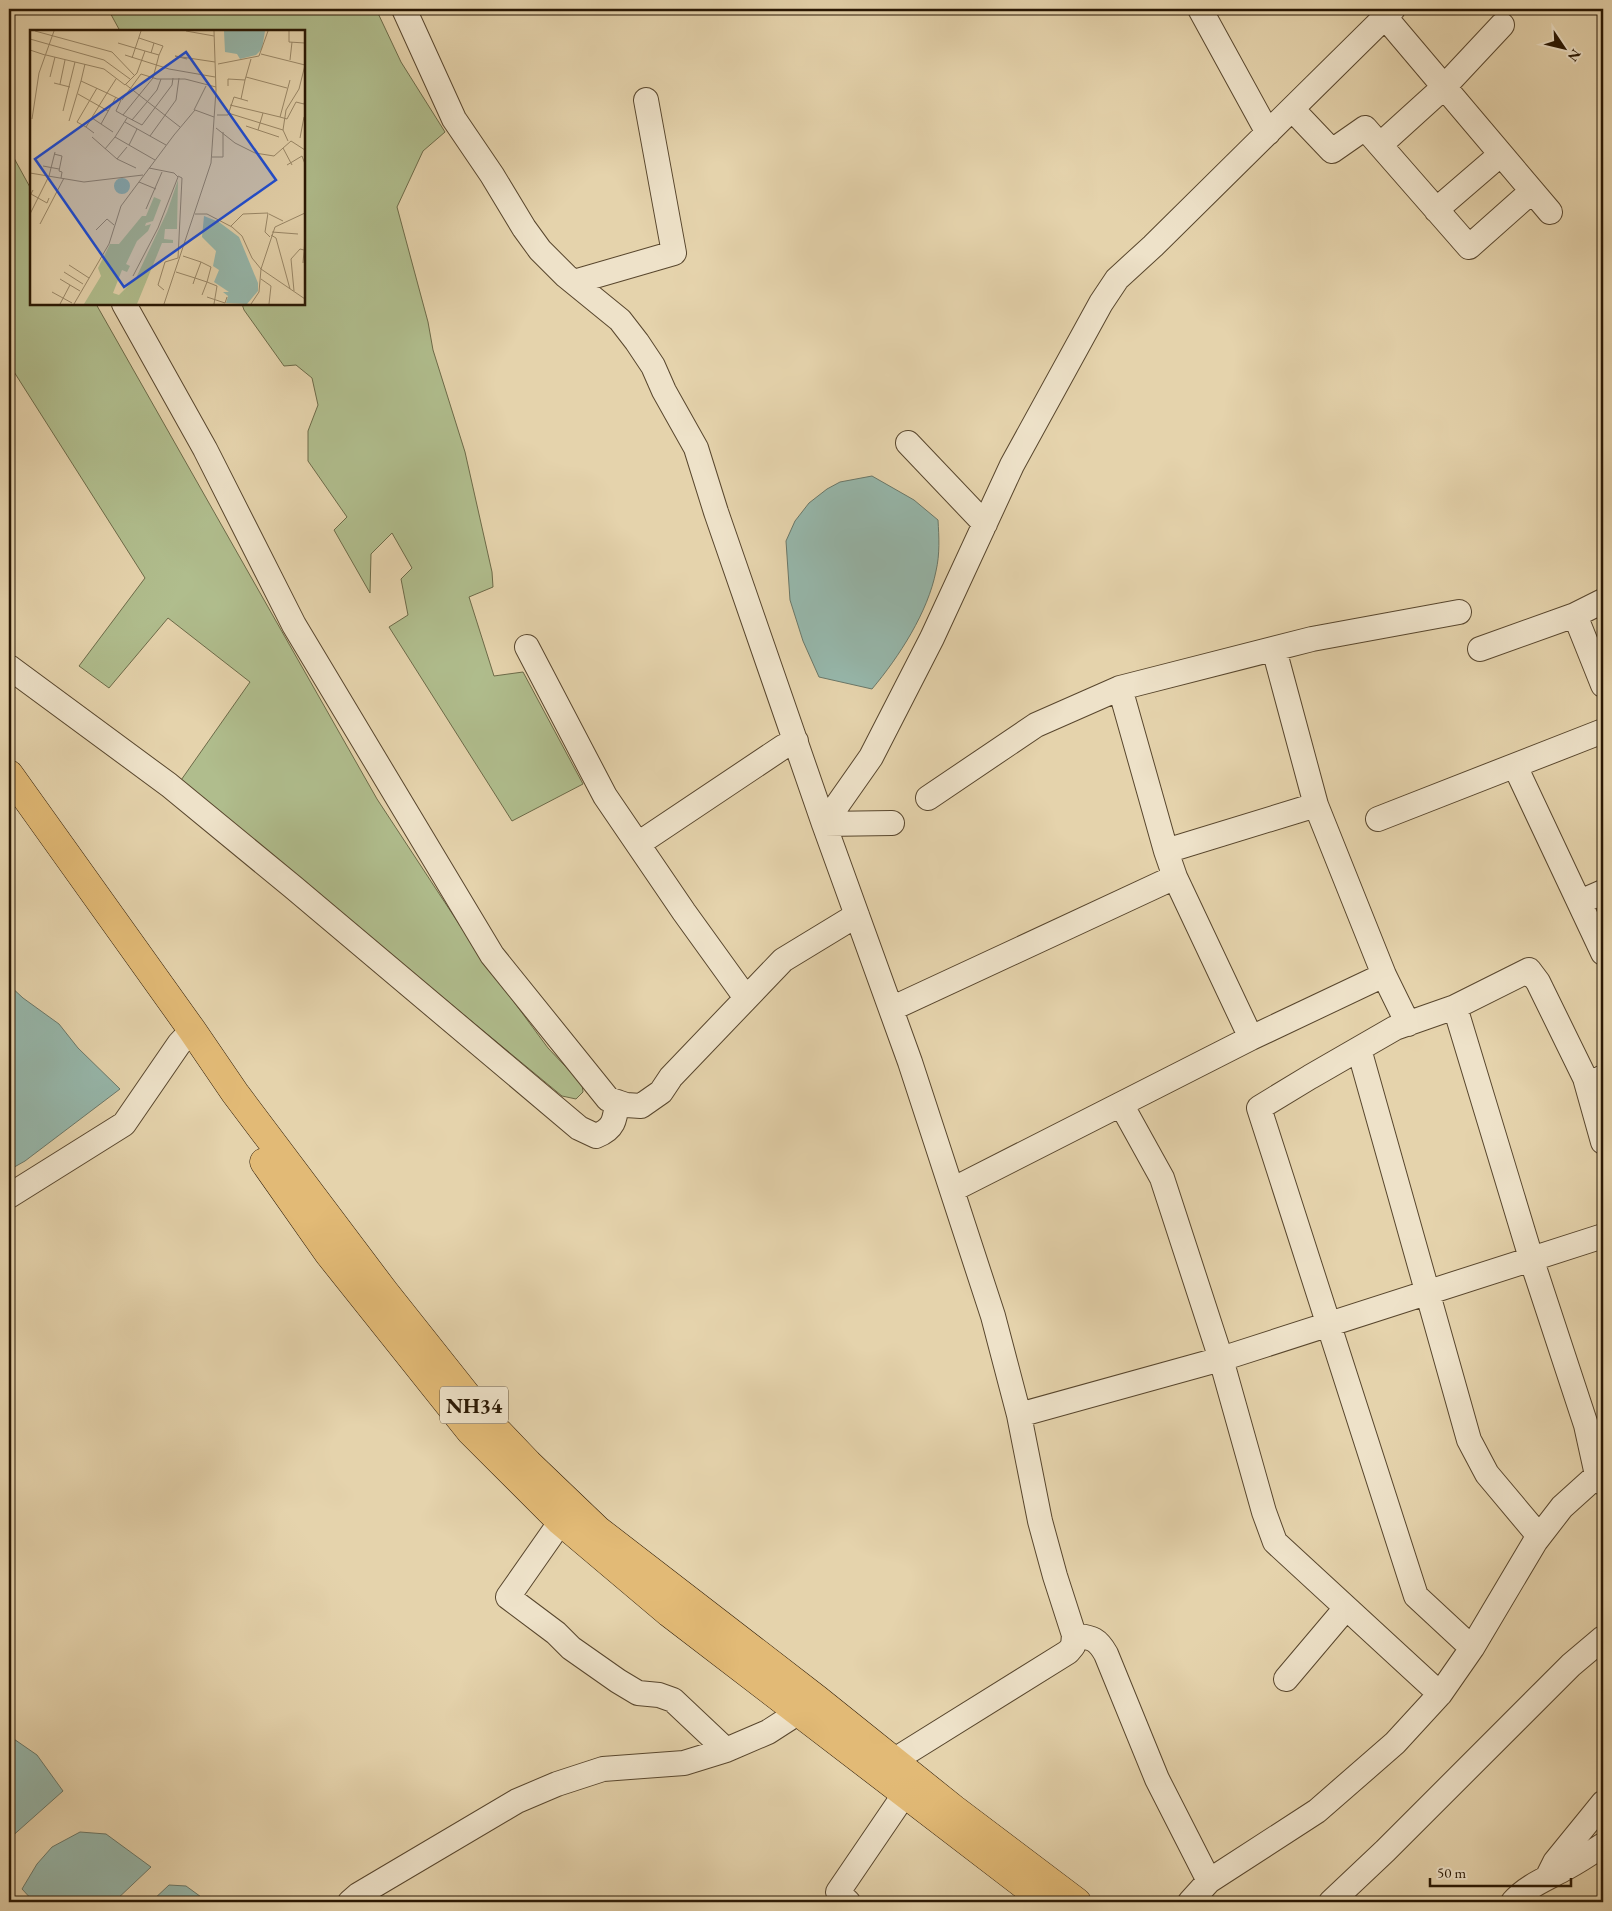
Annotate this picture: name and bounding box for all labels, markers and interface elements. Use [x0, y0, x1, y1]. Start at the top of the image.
north arrow [1540, 22, 1590, 72]
inset map [30, 30, 305, 305]
text: N [1564, 46, 1585, 66]
road number: NH34 [440, 1386, 508, 1424]
scale bar [1430, 1856, 1571, 1888]
text: 50 m [1437, 1863, 1466, 1882]

